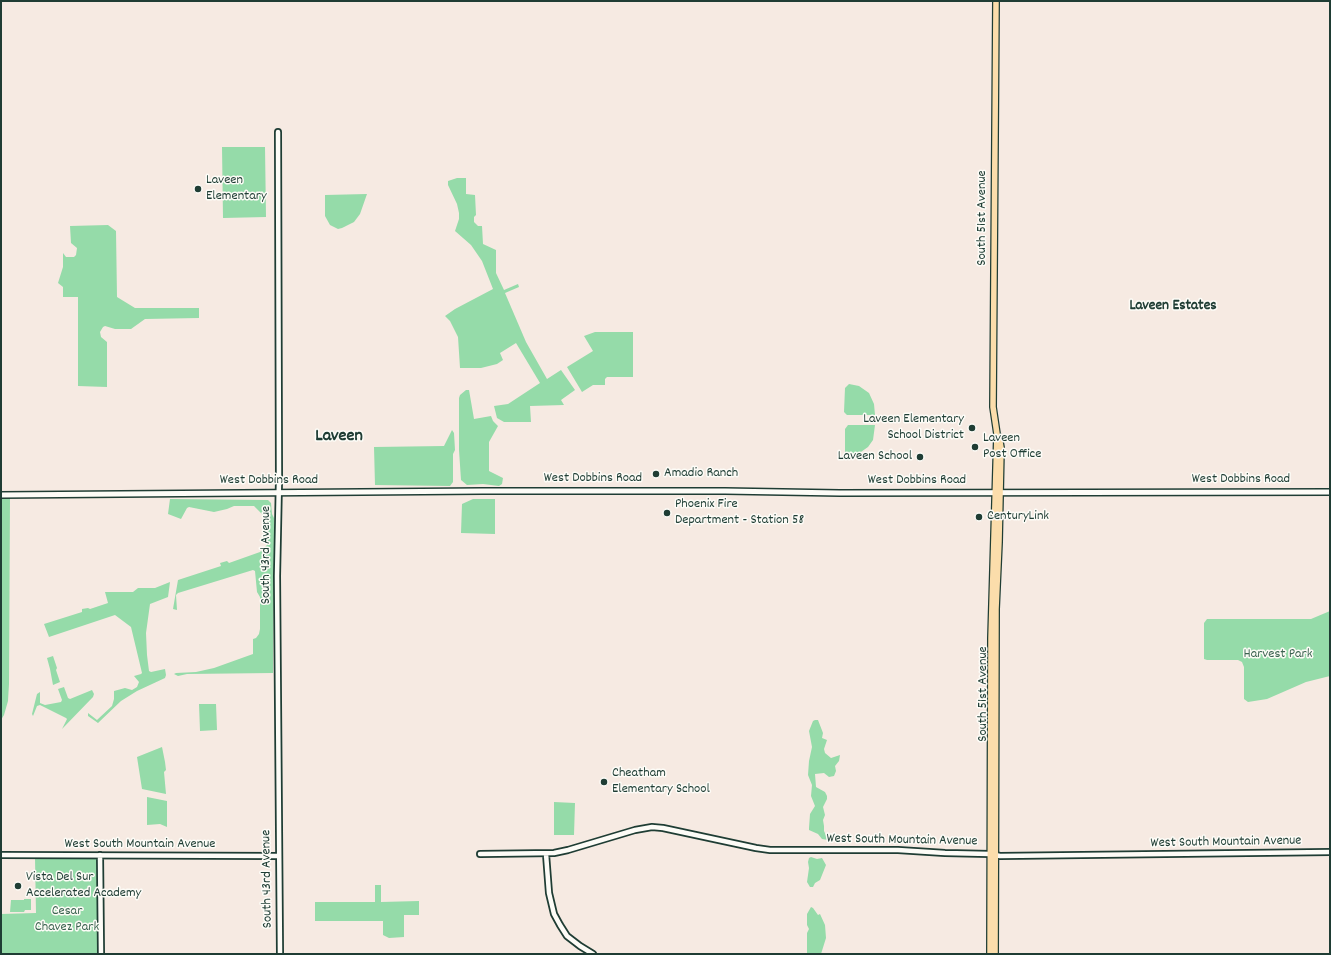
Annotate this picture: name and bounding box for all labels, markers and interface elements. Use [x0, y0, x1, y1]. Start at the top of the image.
street label: South 51st Avenue [975, 170, 991, 266]
place label: Laveen Elementary [206, 173, 267, 206]
marker: Laveen Elementary [193, 184, 203, 194]
district label: Laveen Estates [1129, 298, 1217, 316]
place label: Laveen Elementary School District [863, 412, 964, 444]
marker: Laveen Elementary School District [967, 423, 977, 433]
district label: Laveen [315, 427, 363, 449]
place label: Laveen Post Office [983, 431, 1041, 464]
marker: Laveen Post Office [970, 442, 980, 452]
place label: Laveen School [838, 449, 912, 465]
marker: Laveen School [915, 452, 925, 462]
place label: Amadio Ranch [664, 466, 738, 482]
marker: Amadio Ranch [651, 469, 661, 479]
street label: West Dobbins Road [544, 471, 642, 487]
street label: West Dobbins Road [1192, 472, 1290, 488]
street label: West Dobbins Road [220, 473, 318, 489]
street label: West Dobbins Road [868, 473, 966, 489]
place label: Phoenix Fire Department - Station 58 [675, 497, 804, 530]
street label: South 43rd Avenue [259, 506, 275, 604]
marker: Phoenix Fire Department - Station 58 [662, 508, 672, 518]
place label: CenturyLink [987, 509, 1049, 525]
marker: CenturyLink [974, 512, 984, 522]
street label: South 51st Avenue [976, 646, 992, 742]
park label: Harvest Park [1243, 647, 1313, 663]
place label: Cheatham Elementary School [612, 766, 710, 798]
marker: Cheatham Elementary School [599, 777, 609, 787]
street label: South 43rd Avenue [259, 830, 277, 928]
street label: West South Mountain Avenue [826, 831, 978, 851]
street label: West South Mountain Avenue [1150, 833, 1302, 853]
street label: West South Mountain Avenue [65, 837, 215, 853]
place label: Vista Del Sur Accelerated Academy [26, 870, 141, 902]
marker: Vista Del Sur Accelerated Academy [13, 881, 23, 891]
park label: Cesar Chavez Park [35, 904, 99, 936]

